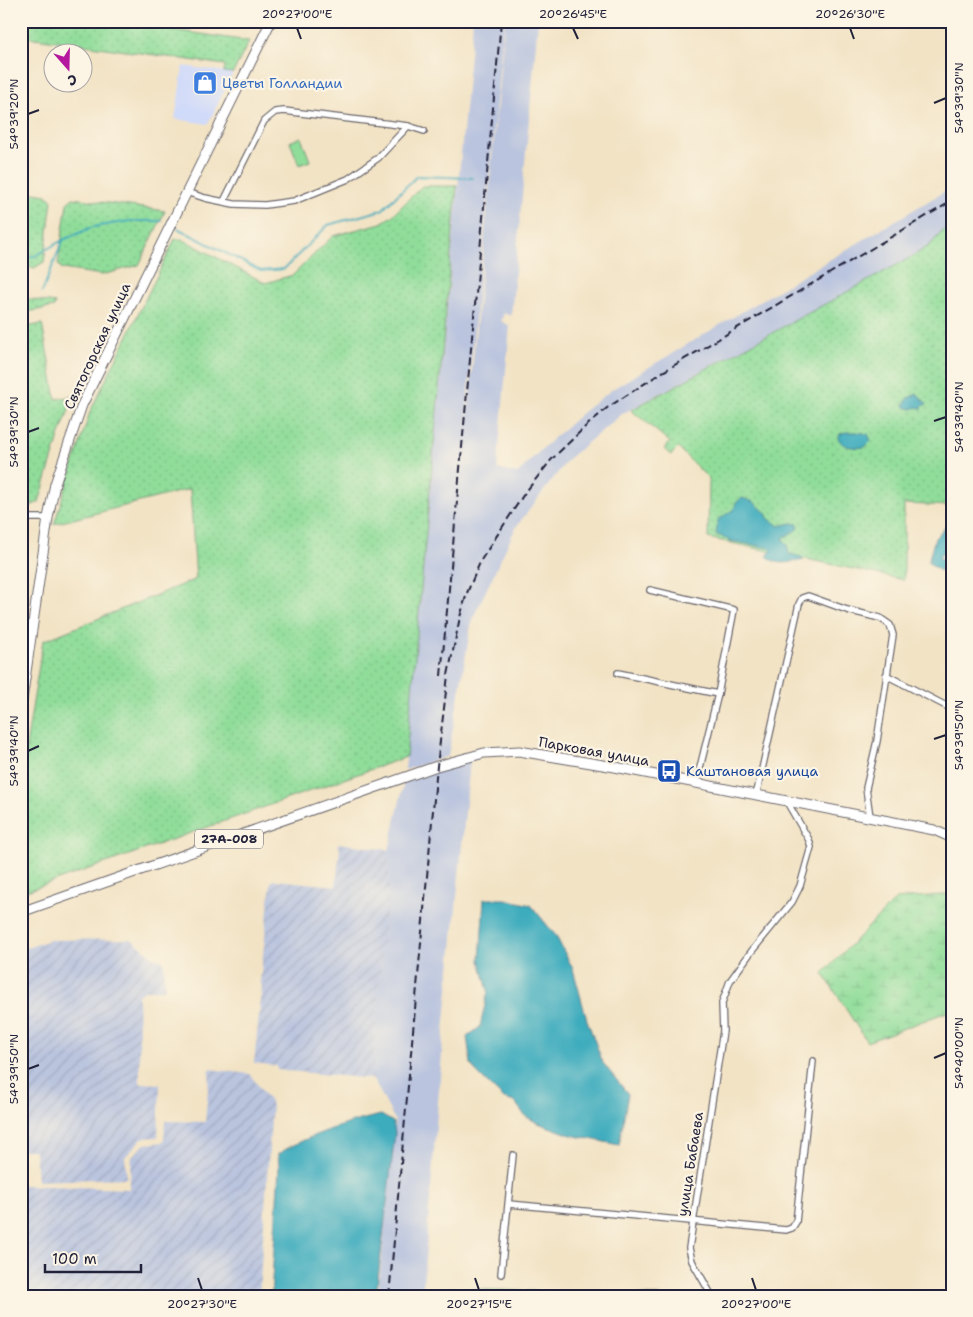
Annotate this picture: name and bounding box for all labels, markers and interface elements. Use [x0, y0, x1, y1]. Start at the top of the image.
text: 20°27'00"E [262, 6, 332, 22]
text: 20°26'45"E [539, 6, 607, 22]
text: 20°26'30"E [815, 6, 885, 22]
north arrow [42, 42, 92, 92]
text: 54°39'30"N [951, 62, 967, 134]
text: С [65, 70, 80, 90]
shop icon: Цветы Голландии [192, 70, 218, 96]
place label: Цветы Голландии [222, 74, 342, 92]
text: 54°39'20"N [6, 79, 22, 149]
street label: Святогорская улица [60, 280, 134, 412]
text: 54°39'40"N [951, 381, 967, 453]
text: 54°39'30"N [6, 396, 22, 468]
text: 54°39'50"N [951, 700, 967, 770]
text: 54°39'40"N [6, 715, 22, 787]
street label: Парковая улица [537, 732, 651, 770]
bus stop icon: Каштановая улица [656, 758, 682, 784]
place label: Каштановая улица [686, 762, 818, 780]
road number: 27А-008 [195, 830, 263, 849]
text: 54°40'00"N [951, 1017, 967, 1089]
text: 54°39'50"N [6, 1034, 22, 1104]
street label: улица Бабаева [673, 1110, 707, 1218]
scale bar [45, 1242, 141, 1274]
text: 100 m [52, 1249, 97, 1269]
text: 20°27'30"E [167, 1296, 237, 1312]
text: 20°27'15"E [446, 1296, 512, 1312]
text: 20°27'00"E [721, 1296, 791, 1312]

